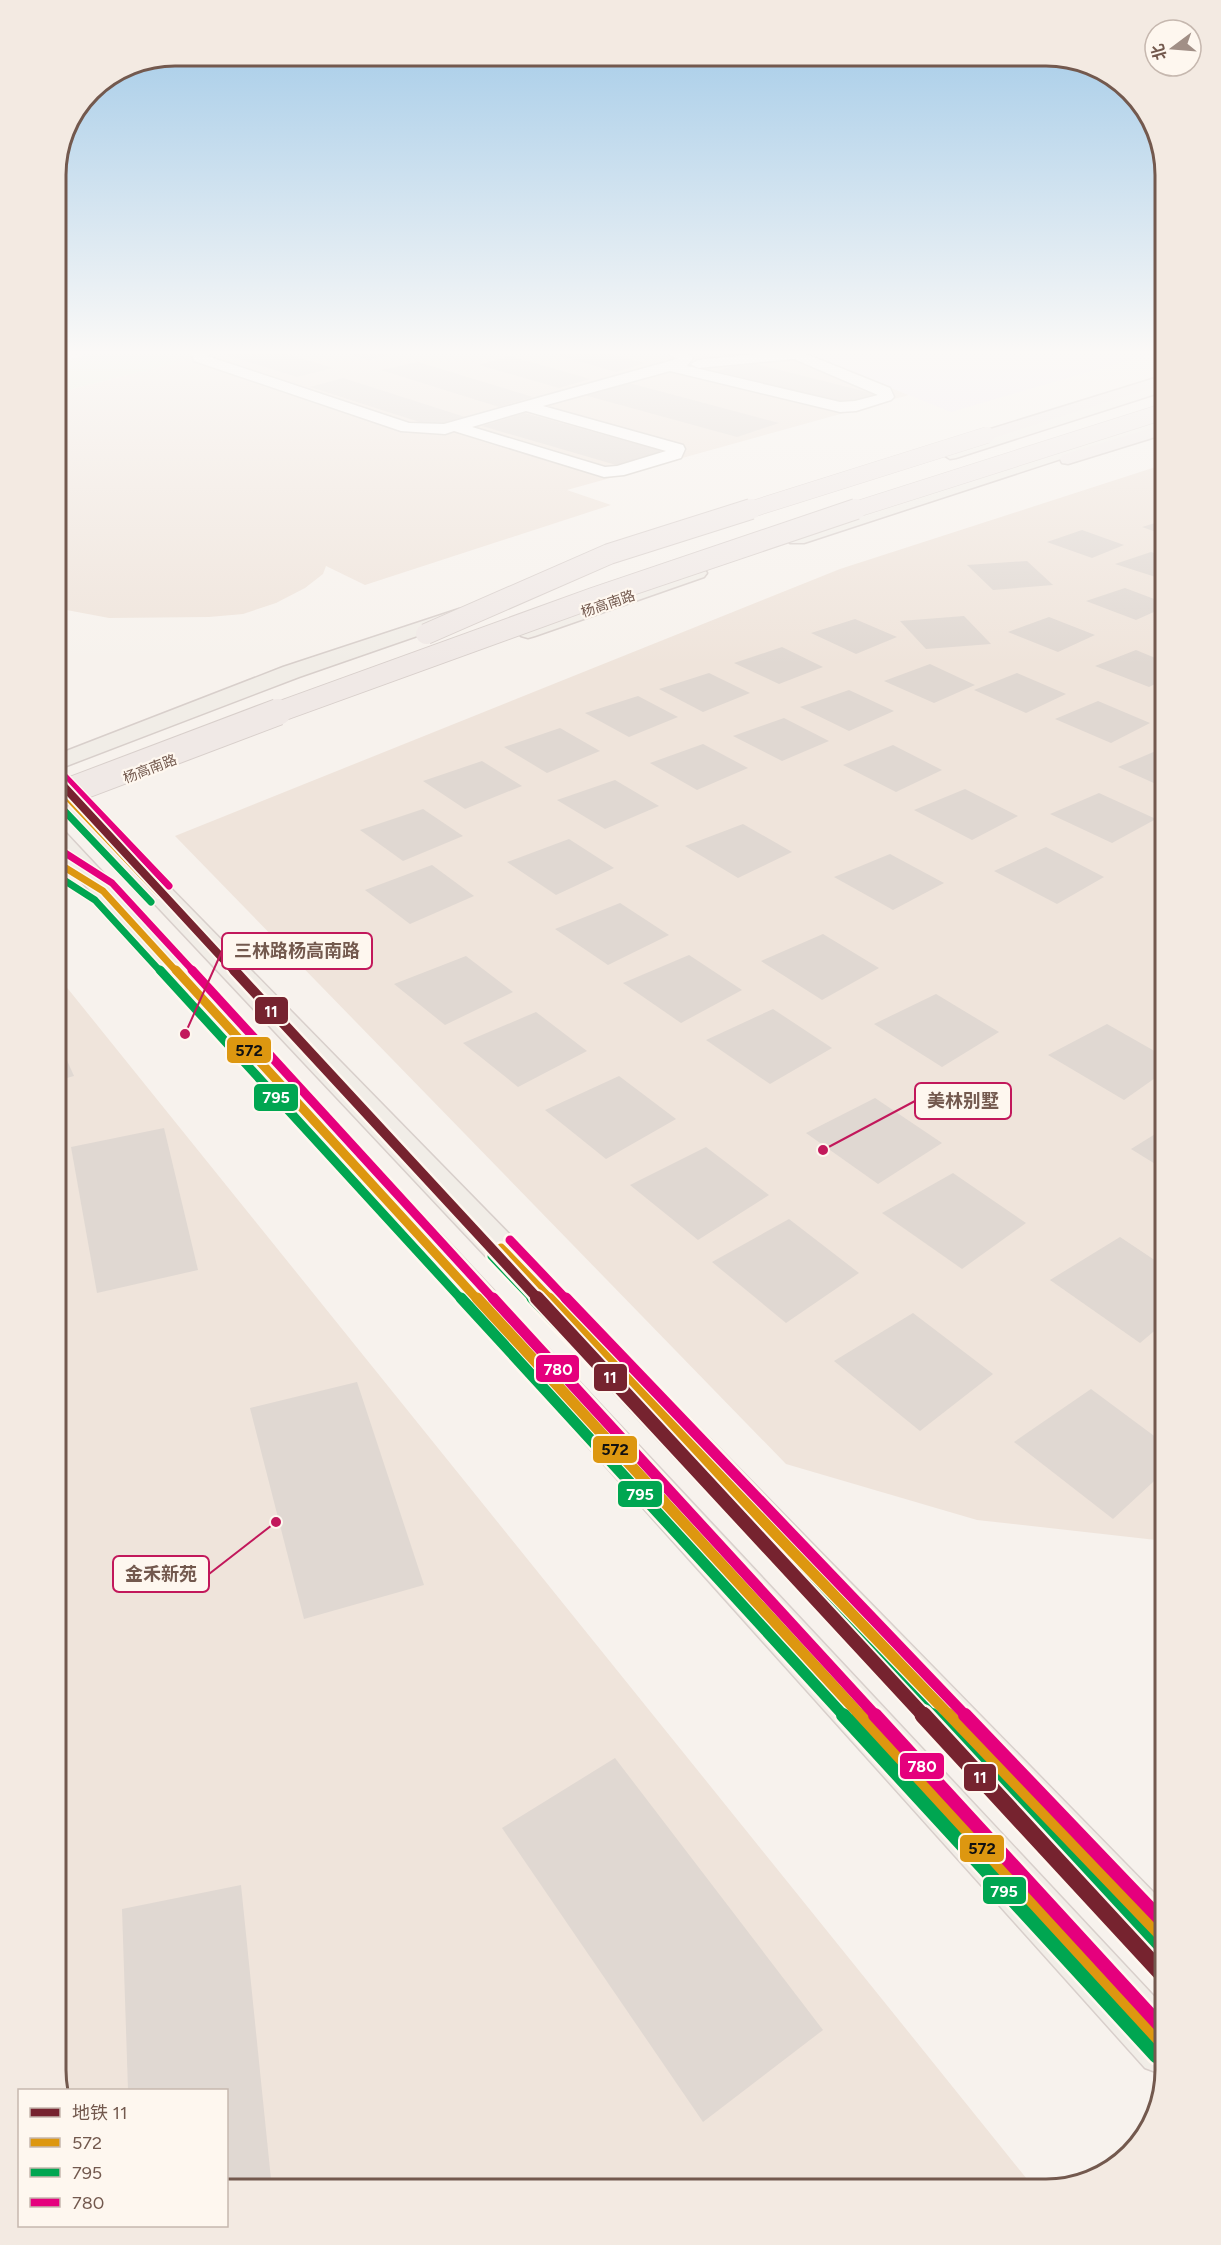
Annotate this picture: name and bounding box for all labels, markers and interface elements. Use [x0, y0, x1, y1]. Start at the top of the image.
north arrow [1143, 18, 1203, 78]
text: 北 [1148, 42, 1170, 62]
street label: 杨高南路 [579, 587, 637, 621]
street label: 杨高南路 [121, 751, 179, 787]
callout: 三林路杨高南路 [222, 933, 372, 969]
text: 三林路杨高南路 [234, 940, 360, 962]
line badge: 11 [254, 996, 289, 1025]
text: 11 [264, 1002, 278, 1021]
line badge: 572 [226, 1036, 272, 1064]
text: 572 [235, 1041, 263, 1060]
line badge: 795 [253, 1083, 299, 1112]
callout: 美林别墅 [915, 1083, 1011, 1119]
text: 795 [262, 1088, 290, 1107]
text: 美林别墅 [927, 1090, 999, 1112]
line badge: 780 [535, 1354, 580, 1383]
text: 780 [543, 1360, 573, 1379]
line badge: 11 [593, 1363, 628, 1392]
text: 11 [603, 1368, 617, 1387]
line badge: 572 [592, 1435, 638, 1464]
text: 572 [601, 1440, 629, 1459]
line badge: 795 [617, 1480, 663, 1508]
text: 795 [626, 1485, 654, 1504]
callout: 金禾新苑 [113, 1556, 209, 1592]
text: 金禾新苑 [125, 1563, 197, 1585]
line badge: 780 [899, 1752, 945, 1780]
text: 780 [907, 1757, 937, 1776]
line badge: 11 [963, 1763, 997, 1792]
text: 11 [973, 1768, 987, 1787]
line badge: 572 [959, 1834, 1005, 1863]
text: 572 [968, 1839, 996, 1858]
line badge: 795 [982, 1876, 1027, 1905]
text: 795 [990, 1882, 1018, 1901]
legend [18, 2089, 228, 2227]
text: 地铁 11 [72, 2102, 127, 2124]
text: 572 [72, 2132, 102, 2154]
text: 795 [72, 2162, 102, 2184]
text: 780 [72, 2192, 104, 2214]

